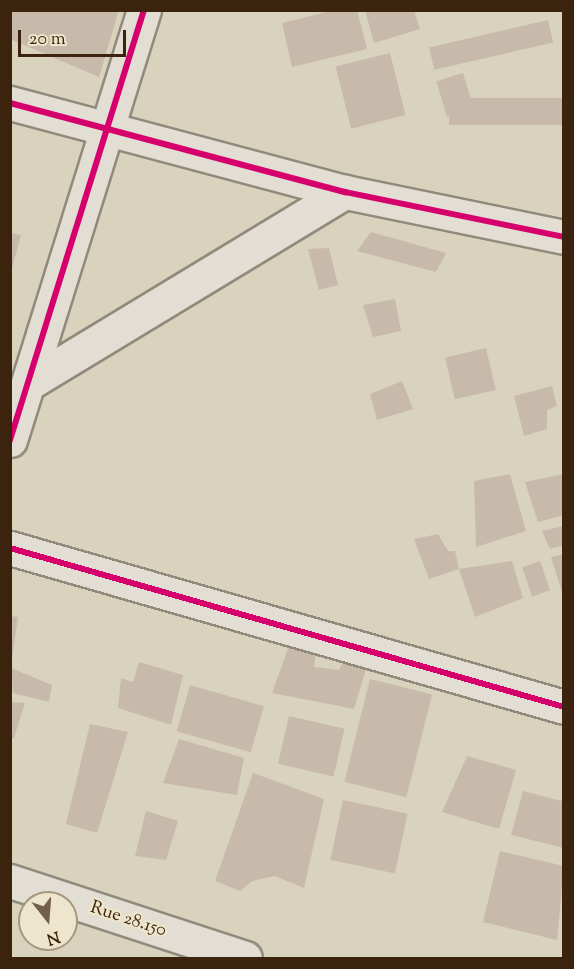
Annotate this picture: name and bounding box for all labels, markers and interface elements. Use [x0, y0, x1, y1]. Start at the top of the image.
scale bar [21, 18, 129, 56]
text: 20 m [29, 27, 66, 53]
north arrow [18, 891, 78, 951]
street label: Rue 28.150 [87, 898, 169, 942]
text: N [43, 924, 62, 950]

